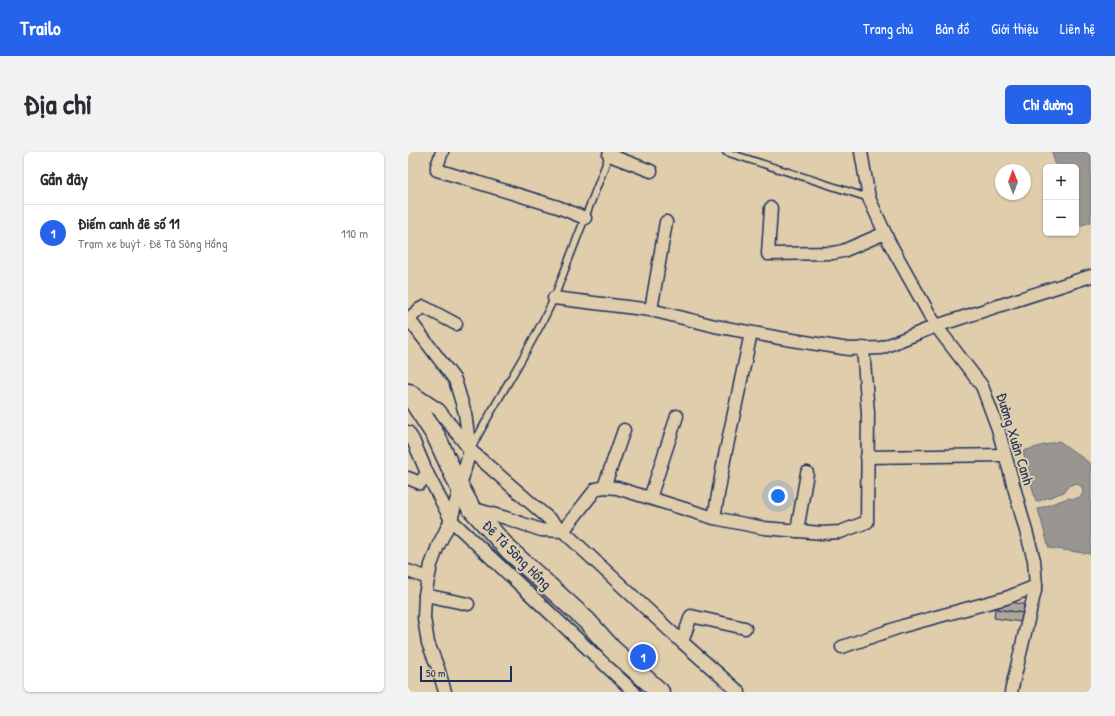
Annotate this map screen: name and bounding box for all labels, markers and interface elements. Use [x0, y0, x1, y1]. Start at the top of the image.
text: Trailo [20, 15, 61, 41]
text: Trang chủ [863, 19, 913, 38]
text: Bản đồ [935, 19, 969, 38]
text: Giới thiệu [991, 19, 1038, 38]
text: Liên hệ [1060, 19, 1095, 38]
text: Địa chỉ [24, 85, 92, 123]
button: Chỉ đường [1005, 85, 1091, 124]
north arrow [995, 164, 1031, 200]
map controls [1043, 164, 1079, 236]
button: + [1043, 164, 1079, 200]
text: Gần đây [40, 167, 88, 190]
button: − [1043, 200, 1079, 236]
text: Điếm canh đê số 11 [78, 213, 180, 234]
text: 1 [51, 224, 55, 242]
text: 110 m [341, 224, 368, 242]
text: Trạm xe buýt · Đê Tả Sông Hồng [78, 234, 227, 252]
street label: Đường Xuân Canh [991, 390, 1039, 488]
your location [768, 486, 788, 506]
street label: Đê Tả Sông Hồng [478, 515, 557, 594]
pin: 1 [630, 642, 656, 672]
scale bar [420, 664, 512, 683]
text: 50 m [426, 666, 446, 680]

